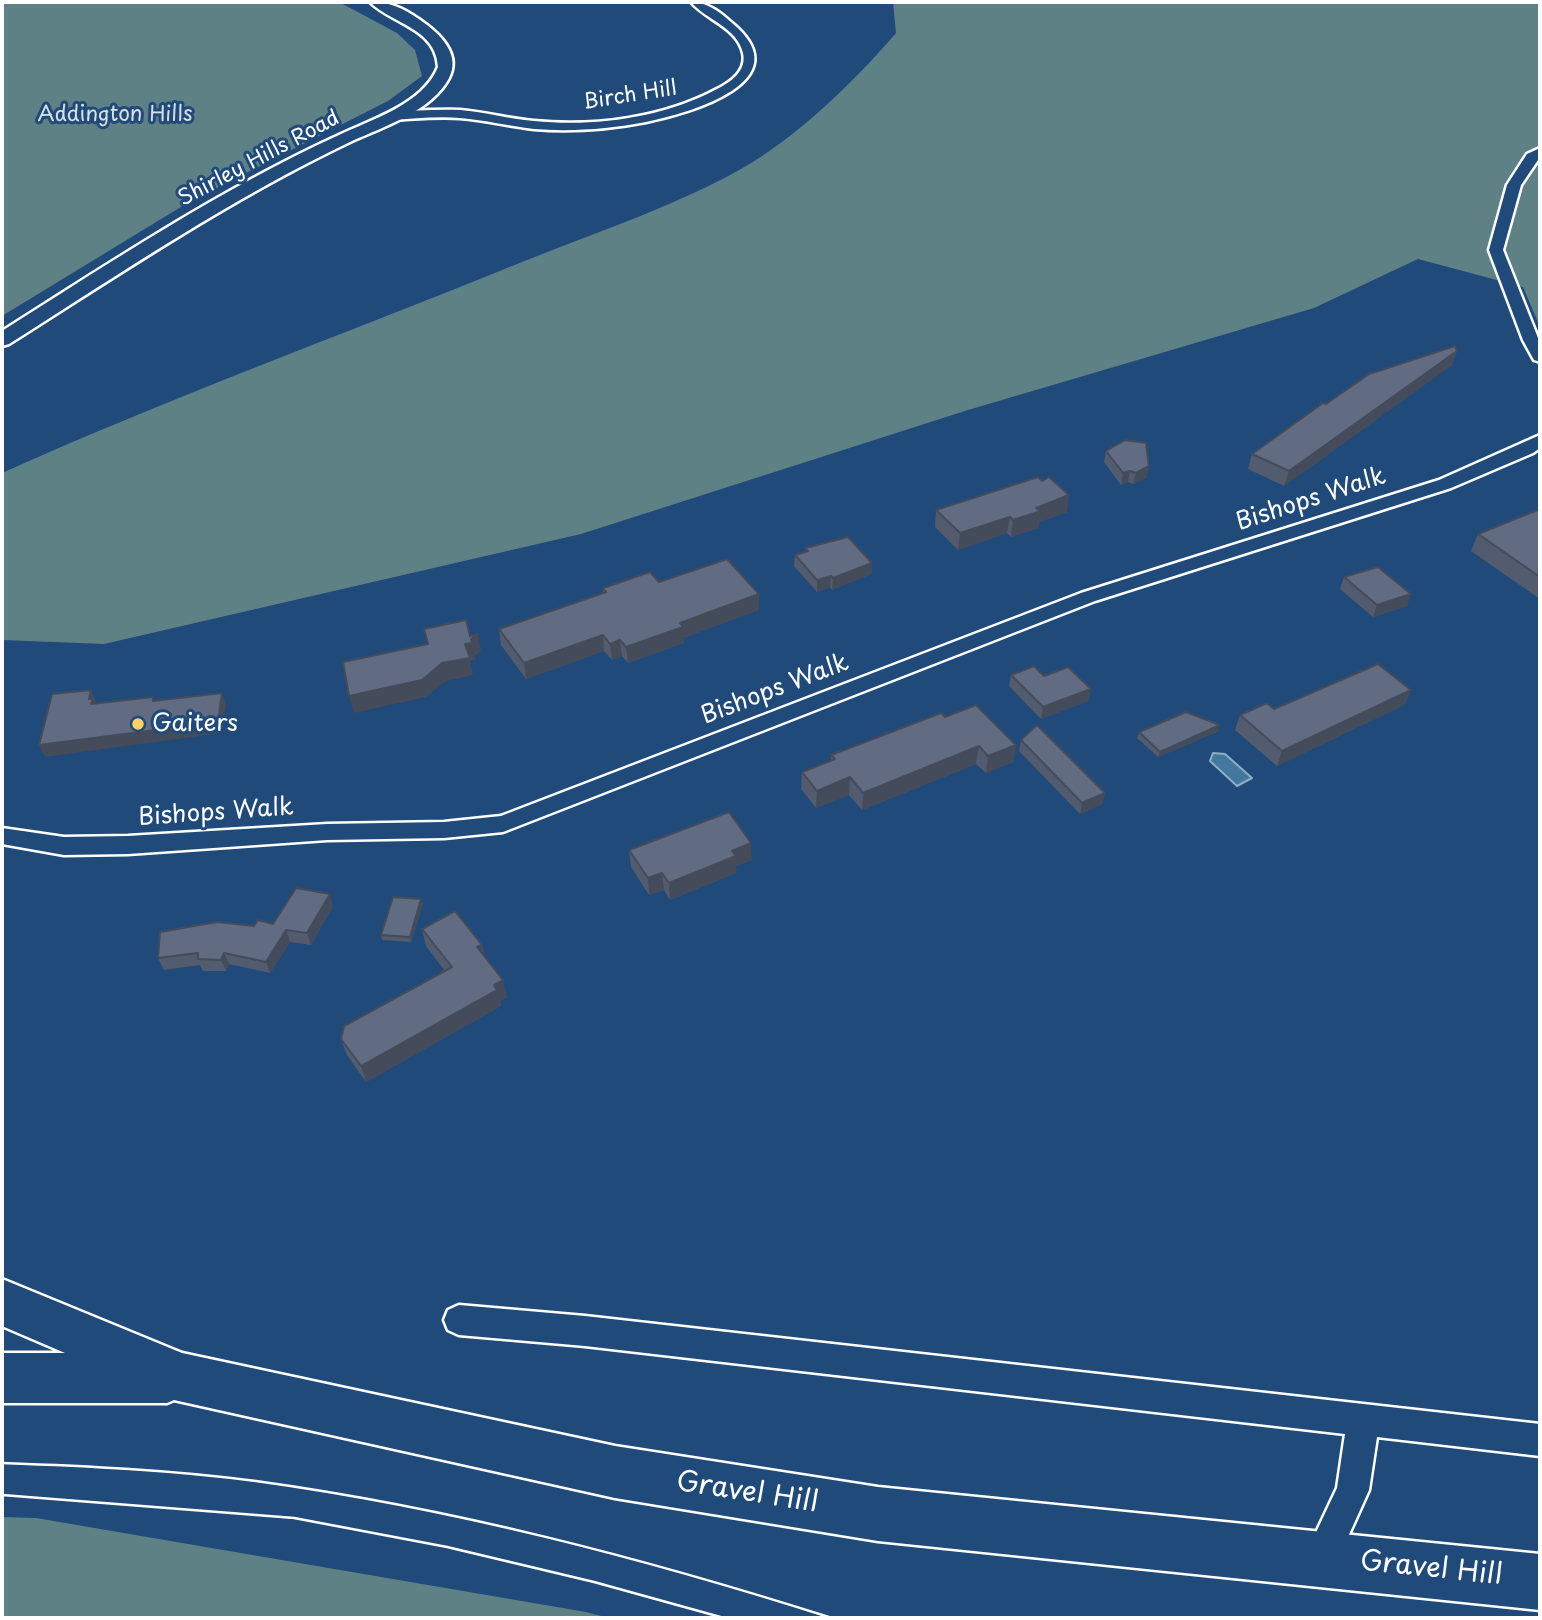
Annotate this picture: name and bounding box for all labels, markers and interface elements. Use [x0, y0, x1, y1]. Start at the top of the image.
street label: Birch Hill [581, 76, 679, 116]
park label: Addington Hills [37, 102, 193, 128]
street label: Shirley Hills Road [174, 106, 344, 212]
street label: Bishops Walk [1233, 462, 1389, 538]
street label: Bishops Walk [697, 649, 853, 731]
place label: Gaiters [152, 710, 238, 738]
marker: Gaiters [130, 716, 146, 732]
street label: Bishops Walk [137, 793, 295, 833]
street label: Gravel Hill [674, 1465, 820, 1521]
street label: Gravel Hill [1358, 1545, 1504, 1593]

